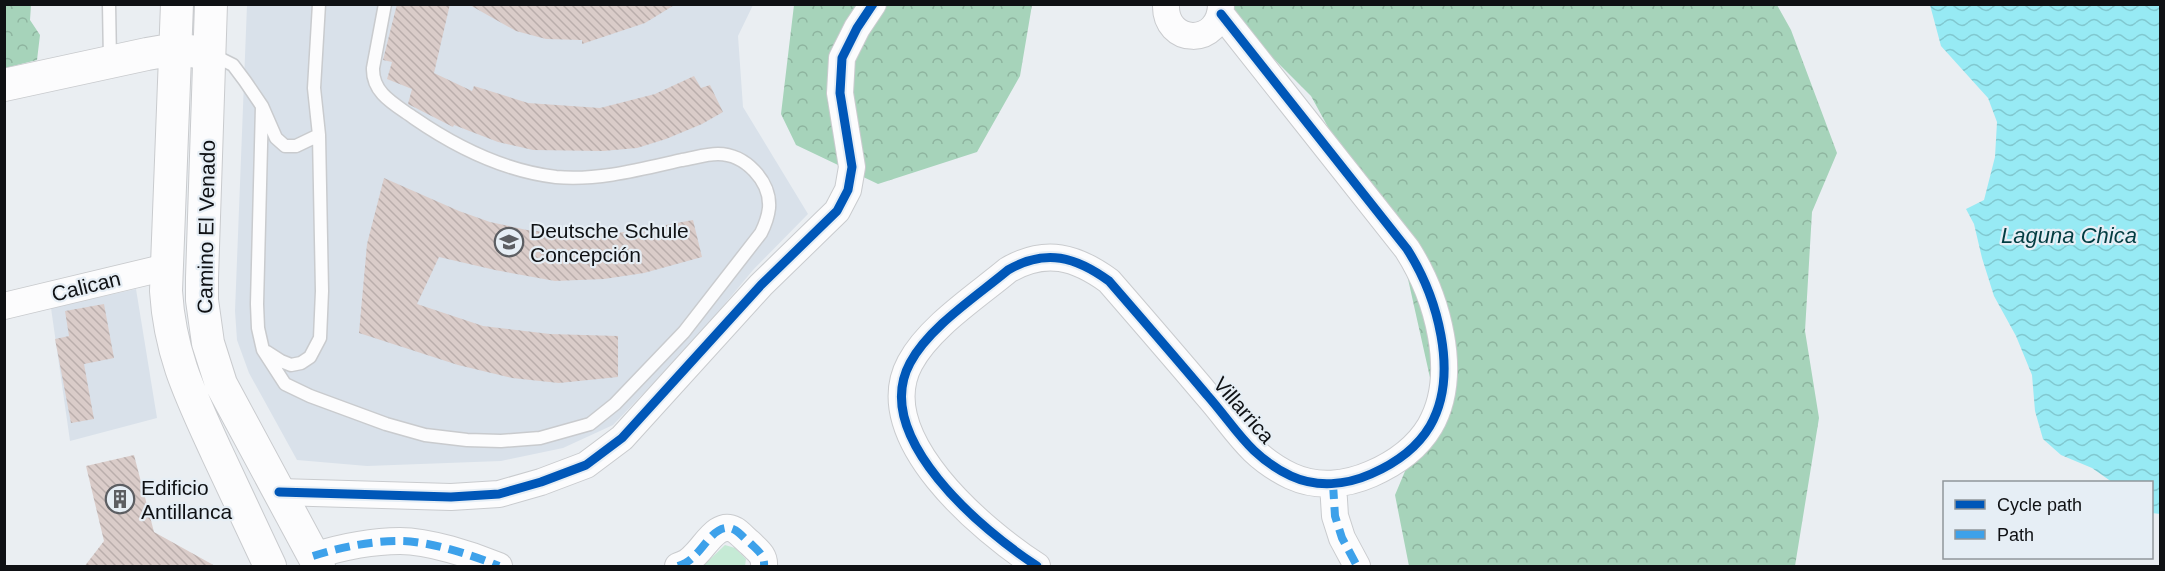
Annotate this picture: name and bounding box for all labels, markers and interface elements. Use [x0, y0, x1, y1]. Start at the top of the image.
street label: Camino El Venado [193, 140, 219, 314]
place label: Deutsche Schule Concepción [530, 219, 689, 266]
water label: Laguna Chica [2001, 223, 2137, 248]
school or university icon: Deutsche Schule Concepción [493, 226, 525, 258]
street label: Calican [49, 266, 123, 306]
street label: Villarrica [1209, 372, 1279, 448]
place label: Edificio Antillanca [141, 476, 232, 523]
legend [1943, 481, 2153, 559]
building icon: Edificio Antillanca [104, 483, 136, 515]
text: Cycle path [1997, 495, 2082, 515]
text: Path [1997, 525, 2034, 545]

